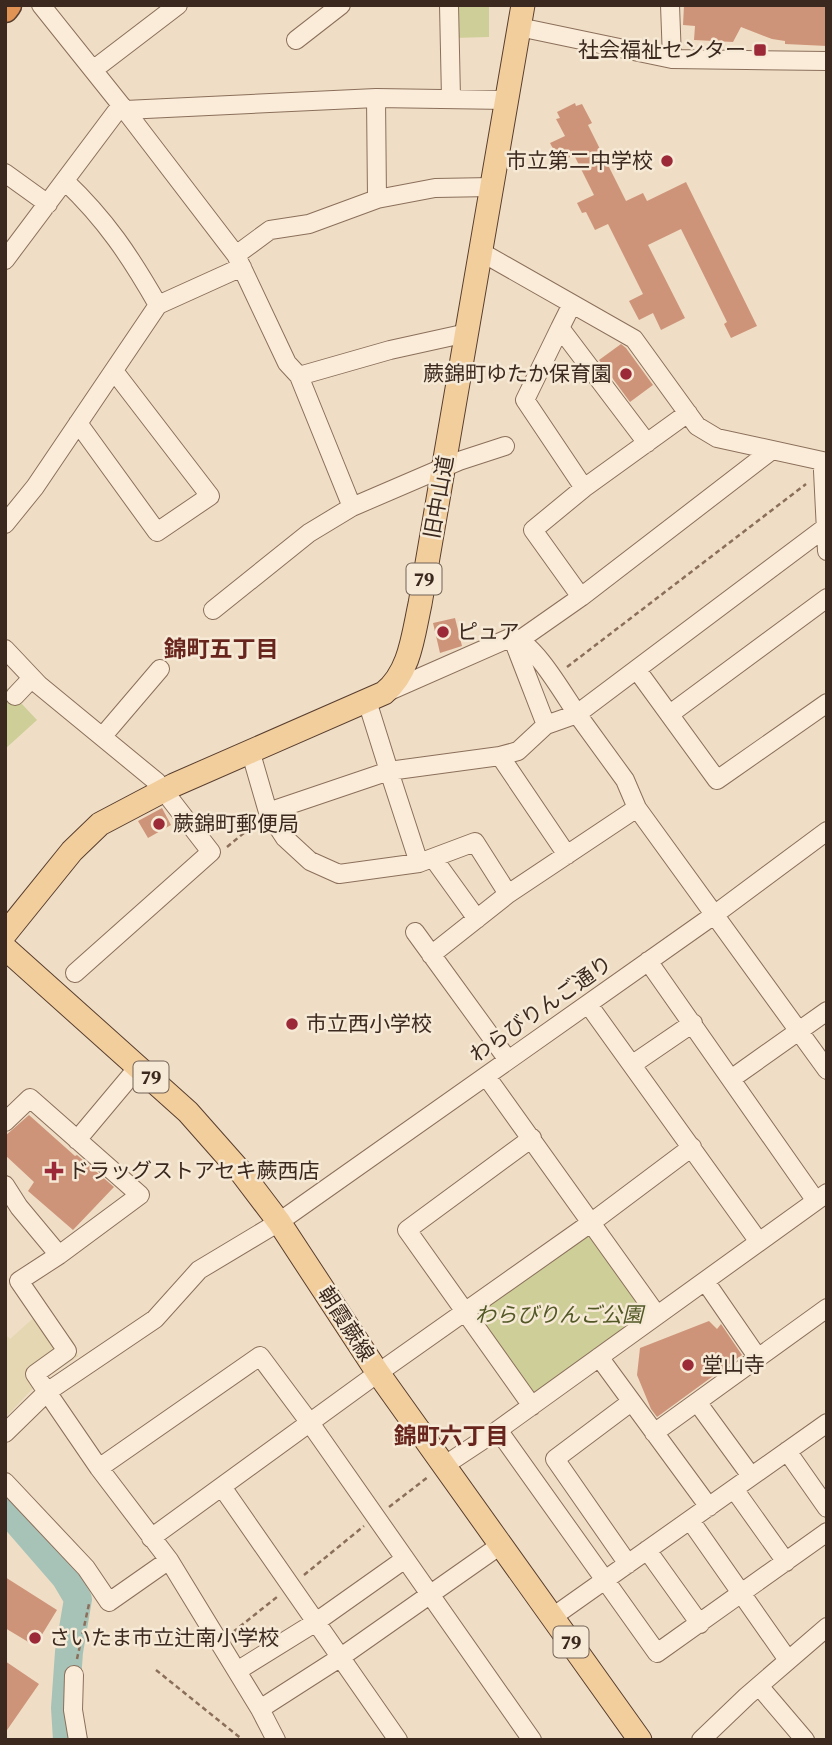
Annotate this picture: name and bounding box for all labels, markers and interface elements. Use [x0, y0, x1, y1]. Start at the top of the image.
place label: 社会福祉センター [578, 35, 746, 64]
marker: 社会福祉センター [752, 42, 768, 58]
place label: 市立第二中学校 [506, 146, 653, 175]
marker: 市立第二中学校 [659, 153, 675, 169]
place label: 蕨錦町ゆたか保育園 [423, 359, 612, 388]
marker: 蕨錦町ゆたか保育園 [618, 366, 634, 382]
street label: 旧中山道 [417, 453, 460, 541]
road number: 79 [406, 564, 442, 594]
place label: ピュア [457, 617, 520, 646]
marker: ピュア [435, 624, 451, 640]
district label: 錦町五丁目 [164, 633, 279, 665]
place label: 蕨錦町郵便局 [173, 809, 299, 838]
marker: 蕨錦町郵便局 [151, 816, 167, 832]
street label: わらびりんご通り [464, 949, 618, 1069]
place label: 市立西小学校 [306, 1009, 432, 1038]
marker: 市立西小学校 [284, 1016, 300, 1032]
road number: 79 [134, 1062, 168, 1092]
place label: ドラッグストアセキ蕨西店 [68, 1156, 320, 1185]
marker: ドラッグストアセキ蕨西店 [46, 1163, 62, 1179]
street label: 朝霞蕨線 [311, 1281, 381, 1367]
park label: わらびりんご公園 [475, 1300, 646, 1329]
place label: 堂山寺 [702, 1350, 765, 1379]
marker: 堂山寺 [680, 1357, 696, 1373]
district label: 錦町六丁目 [394, 1420, 509, 1452]
place label: さいたま市立辻南小学校 [49, 1623, 279, 1652]
road number: 79 [554, 1626, 588, 1658]
marker: さいたま市立辻南小学校 [27, 1630, 43, 1646]

